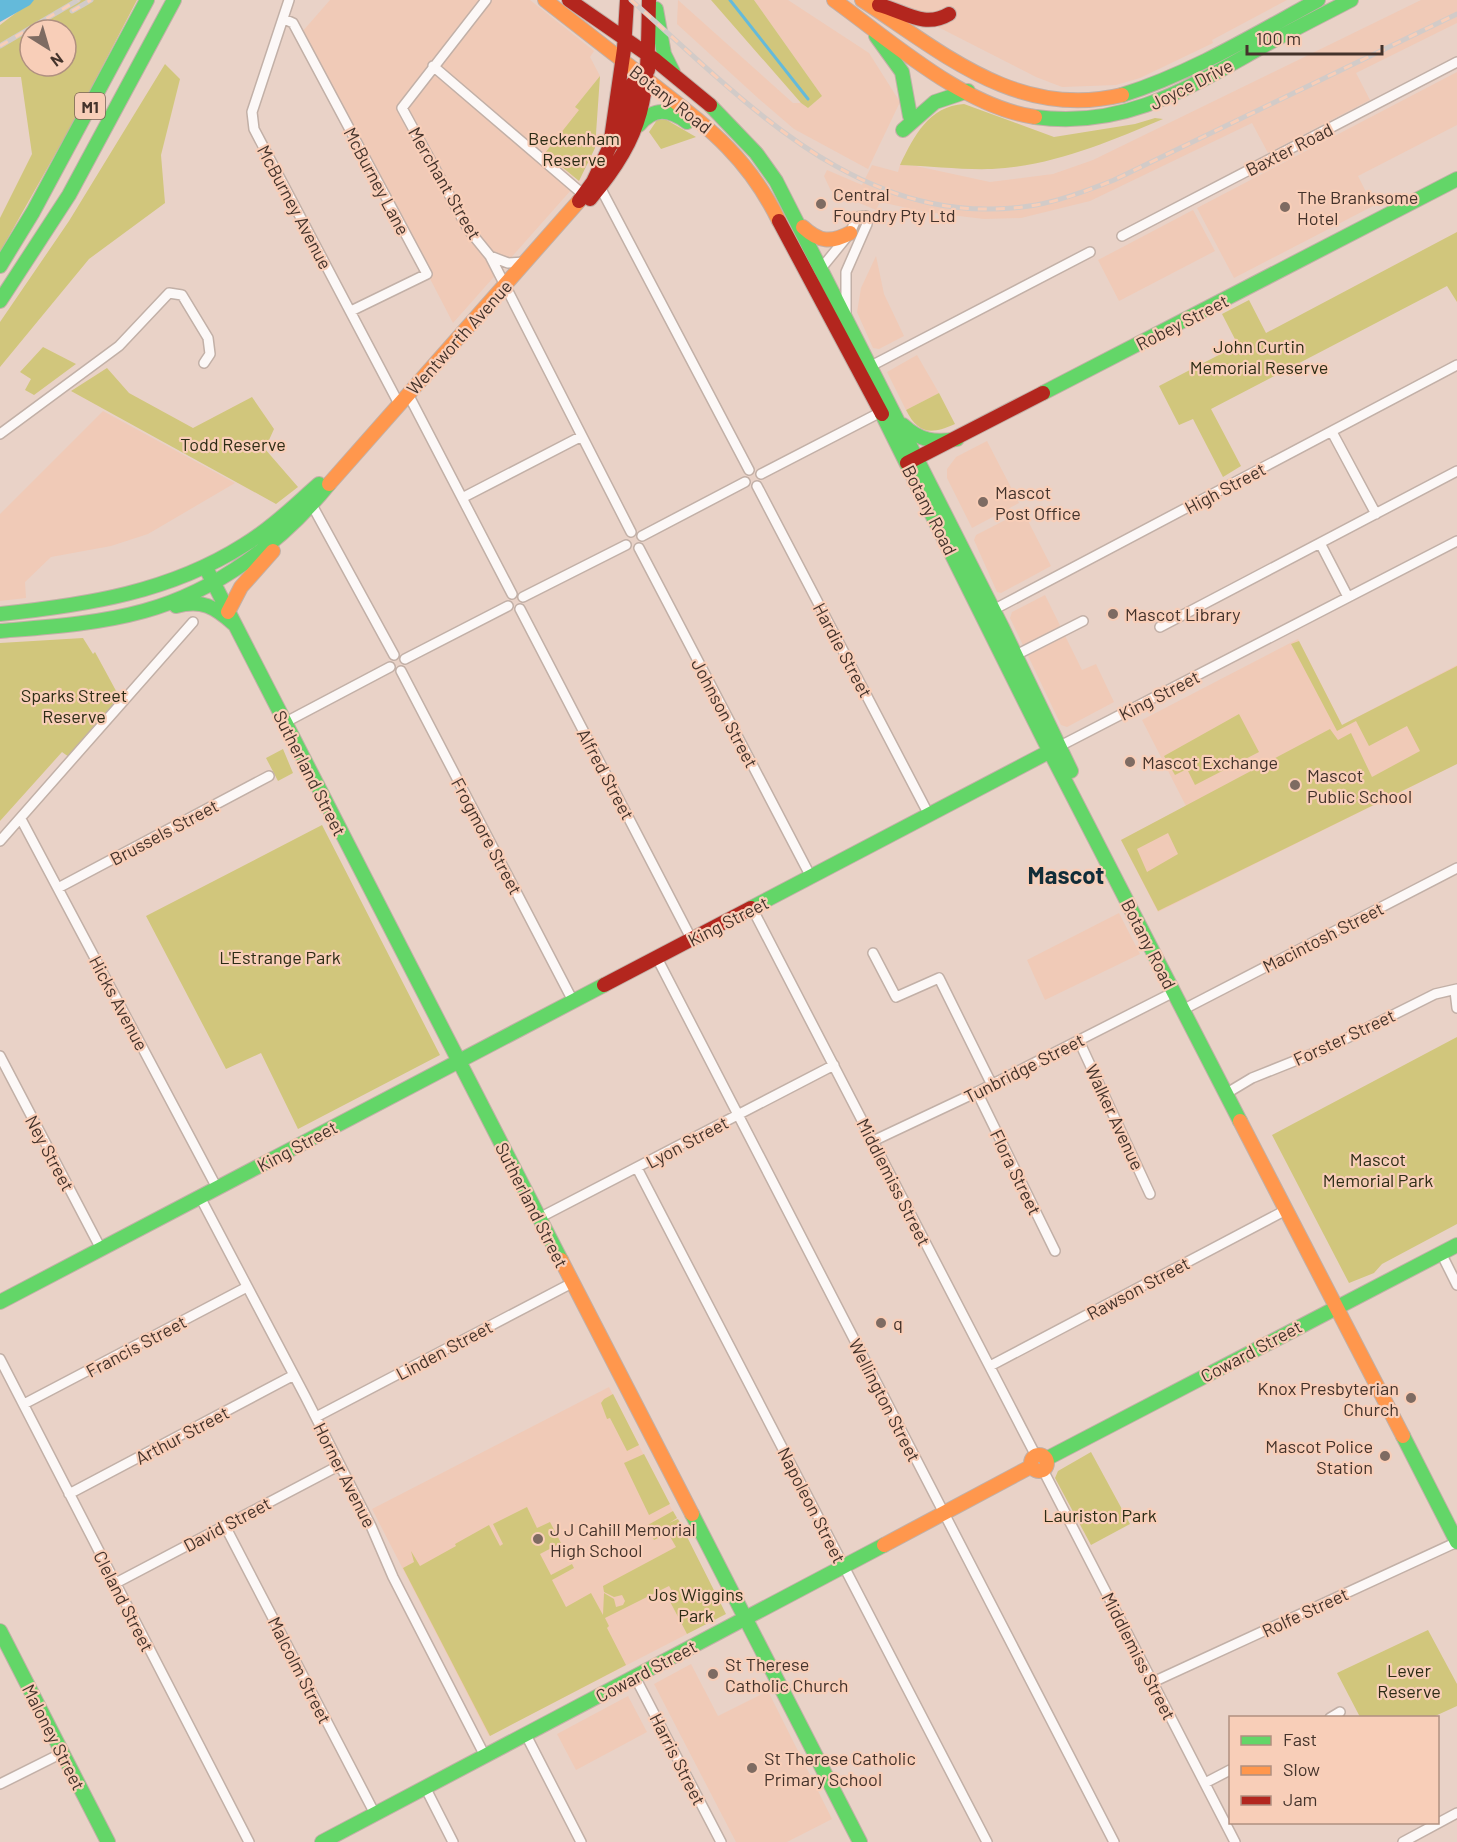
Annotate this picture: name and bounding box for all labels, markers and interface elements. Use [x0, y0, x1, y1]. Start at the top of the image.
north arrow [18, 18, 78, 78]
scale bar [1247, 18, 1382, 56]
text: 100 m [1256, 27, 1301, 49]
text: N [47, 50, 67, 71]
street label: Joyce Drive [1146, 54, 1236, 114]
street label: Botany Road [626, 60, 716, 138]
road number: M1 [75, 93, 105, 119]
street label: Baxter Road [1242, 118, 1336, 180]
street label: McBurney Lane [339, 123, 415, 239]
street label: Merchant Street [404, 123, 486, 243]
park label: Beckenham Reserve [528, 127, 620, 170]
street label: McBurney Avenue [253, 141, 337, 273]
place label: Central Foundry Pty Ltd [833, 183, 956, 226]
place label: The Branksome Hotel [1297, 186, 1418, 229]
marker: Central Foundry Pty Ltd [814, 197, 828, 211]
marker: The Branksome Hotel [1278, 200, 1292, 214]
street label: Wentworth Avenue [402, 275, 516, 399]
street label: Robey Street [1132, 289, 1232, 355]
park label: John Curtin Memorial Reserve [1190, 335, 1328, 378]
park label: Todd Reserve [180, 433, 286, 455]
street label: High Street [1181, 458, 1269, 518]
street label: Botany Road [898, 461, 962, 559]
place label: Mascot Post Office [995, 481, 1081, 524]
marker: Mascot Post Office [976, 495, 990, 509]
street label: Hardie Street [809, 599, 877, 701]
place label: Mascot Library [1125, 603, 1241, 625]
marker: Mascot Library [1106, 607, 1120, 621]
street label: Johnson Street [687, 655, 763, 771]
street label: King Street [1115, 665, 1203, 725]
park label: Sparks Street Reserve [21, 684, 127, 727]
street label: Sutherland Street [269, 707, 351, 839]
street label: Alfred Street [573, 725, 639, 823]
place label: Mascot Exchange [1142, 751, 1278, 773]
marker: Mascot Exchange [1123, 755, 1137, 769]
place label: Mascot Public School [1307, 764, 1412, 807]
street label: Frogmore Street [447, 774, 527, 898]
marker: Mascot Public School [1288, 778, 1302, 792]
street label: Brussels Street [106, 794, 222, 870]
district label: Mascot [1028, 860, 1104, 889]
street label: King Street [684, 891, 772, 951]
street label: Botany Road [1117, 895, 1181, 993]
street label: Macintosh Street [1259, 897, 1387, 977]
park label: L'Estrange Park [219, 946, 341, 968]
street label: Hicks Avenue [85, 952, 153, 1054]
street label: Forster Street [1290, 1004, 1398, 1070]
street label: Tunbridge Street [960, 1028, 1088, 1108]
street label: Walker Avenue [1081, 1061, 1149, 1173]
street label: Ney Street [21, 1111, 79, 1195]
street label: Lyon Street [642, 1111, 732, 1173]
street label: Middlemiss Street [852, 1115, 936, 1249]
street label: King Street [253, 1116, 341, 1176]
street label: Flora Street [986, 1126, 1046, 1218]
street label: Sutherland Street [491, 1139, 573, 1271]
park label: Mascot Memorial Park [1323, 1148, 1433, 1191]
street label: Rawson Street [1083, 1252, 1193, 1324]
street label: Francis Street [82, 1310, 190, 1382]
place label: q [893, 1312, 903, 1334]
street label: Linden Street [392, 1315, 496, 1385]
street label: Coward Street [1197, 1315, 1305, 1387]
marker: q [874, 1316, 888, 1330]
street label: Wellington Street [844, 1335, 926, 1465]
place label: Knox Presbyterian Church [1258, 1377, 1399, 1420]
marker: Knox Presbyterian Church [1404, 1391, 1418, 1405]
street label: Arthur Street [131, 1401, 233, 1469]
street label: Horner Avenue [309, 1419, 381, 1531]
place label: Mascot Police Station [1265, 1435, 1373, 1478]
street label: Napoleon Street [773, 1443, 851, 1567]
marker: Mascot Police Station [1378, 1449, 1392, 1463]
street label: David Street [180, 1492, 274, 1556]
park label: Lauriston Park [1043, 1504, 1157, 1526]
place label: J J Cahill Memorial High School [550, 1518, 696, 1561]
marker: J J Cahill Memorial High School [531, 1532, 545, 1546]
street label: Cleland Street [89, 1547, 159, 1655]
street label: Rolfe Street [1258, 1582, 1352, 1642]
park label: Jos Wiggins Park [648, 1583, 744, 1626]
street label: Middlemiss Street [1097, 1589, 1181, 1723]
street label: Malcolm Street [264, 1613, 336, 1727]
street label: Coward Street [592, 1635, 700, 1707]
place label: St Therese Catholic Church [725, 1653, 848, 1696]
park label: Lever Reserve [1377, 1659, 1441, 1702]
marker: St Therese Catholic Church [706, 1667, 720, 1681]
street label: Maloney Street [18, 1680, 90, 1794]
street label: Harris Street [645, 1709, 711, 1809]
legend [1229, 1716, 1439, 1824]
text: Fast [1283, 1728, 1317, 1750]
place label: St Therese Catholic Primary School [764, 1747, 916, 1790]
text: Slow [1283, 1758, 1320, 1780]
marker: St Therese Catholic Primary School [745, 1761, 759, 1775]
text: Jam [1283, 1788, 1317, 1810]

